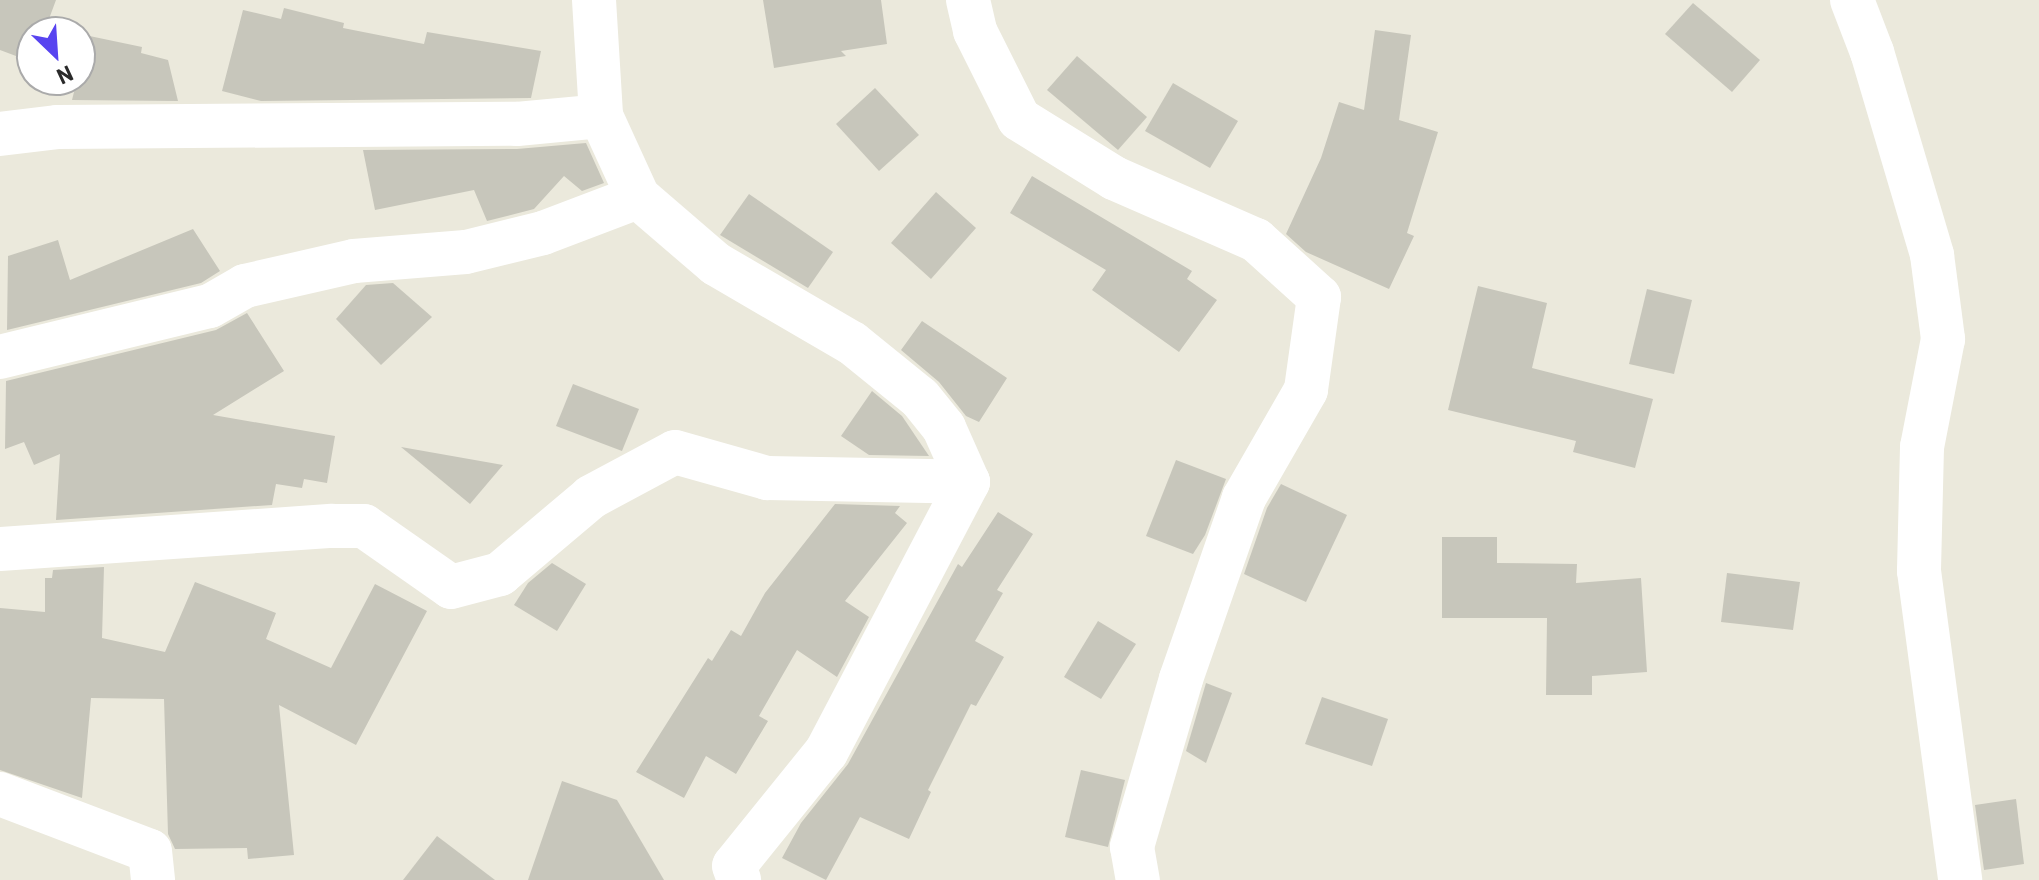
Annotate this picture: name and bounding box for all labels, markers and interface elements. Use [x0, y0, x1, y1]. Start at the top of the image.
north arrow [16, 16, 96, 96]
text: N [53, 61, 77, 91]

